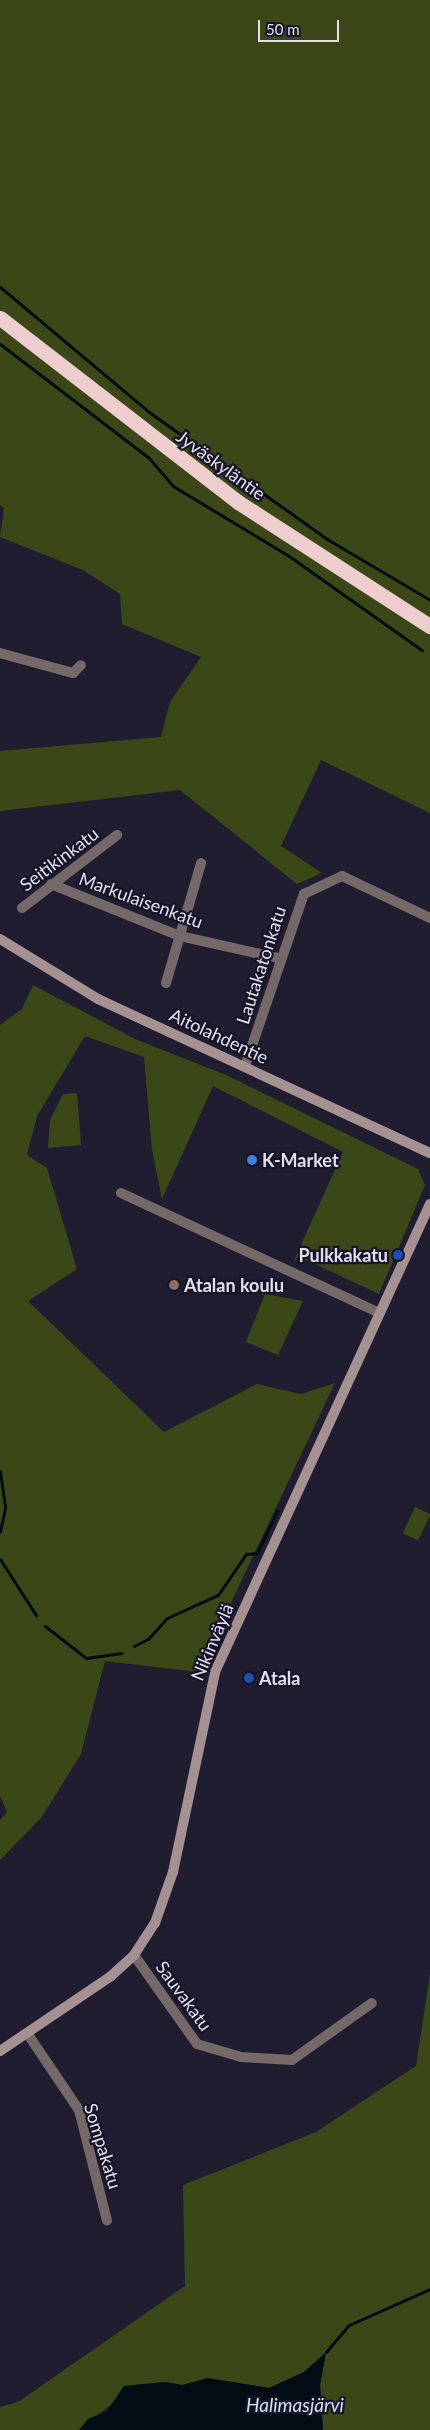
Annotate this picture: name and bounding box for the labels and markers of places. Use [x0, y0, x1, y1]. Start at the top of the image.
place label: K-Market [262, 1149, 339, 1171]
marker: K-Market [246, 1154, 258, 1166]
place label: Pulkkakatu [298, 1244, 388, 1266]
marker: Pulkkakatu [392, 1249, 404, 1261]
place label: Atalan koulu [184, 1274, 284, 1296]
marker: Atalan koulu [168, 1279, 180, 1291]
place label: Atala [259, 1667, 300, 1689]
marker: Atala [243, 1672, 255, 1684]

